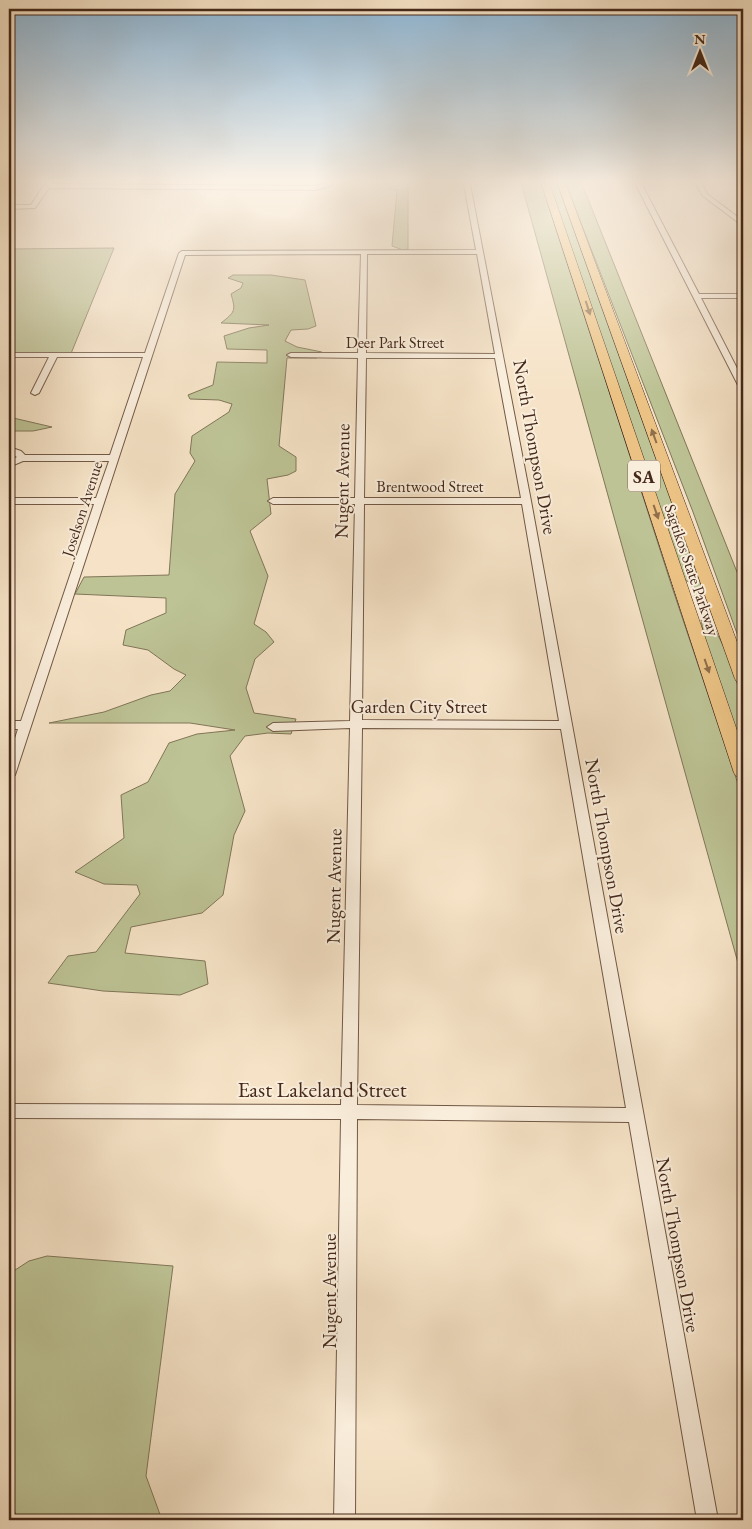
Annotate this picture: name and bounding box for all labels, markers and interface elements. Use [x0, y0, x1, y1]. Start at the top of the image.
north arrow [674, 28, 724, 78]
text: N [694, 30, 706, 48]
one-way arrow [584, 301, 592, 316]
street label: Deer Park Street [346, 332, 444, 353]
street label: North Thompson Drive [507, 358, 563, 536]
street label: Nugent Avenue [328, 423, 356, 539]
one-way arrow [650, 429, 657, 444]
street label: Joselson Avenue [56, 459, 107, 561]
road number: SA [628, 461, 660, 492]
street label: Brentwood Street [376, 476, 484, 497]
street label: Sagtikos State Parkway [660, 501, 725, 640]
one-way arrow [652, 505, 660, 520]
one-way arrow [704, 659, 712, 674]
street label: Garden City Street [351, 694, 487, 719]
street label: North Thompson Drive [579, 757, 635, 935]
street label: Nugent Avenue [320, 828, 348, 944]
street label: East Lakeland Street [237, 1075, 407, 1104]
street label: North Thompson Drive [650, 1156, 706, 1334]
street label: Nugent Avenue [317, 1233, 342, 1349]

